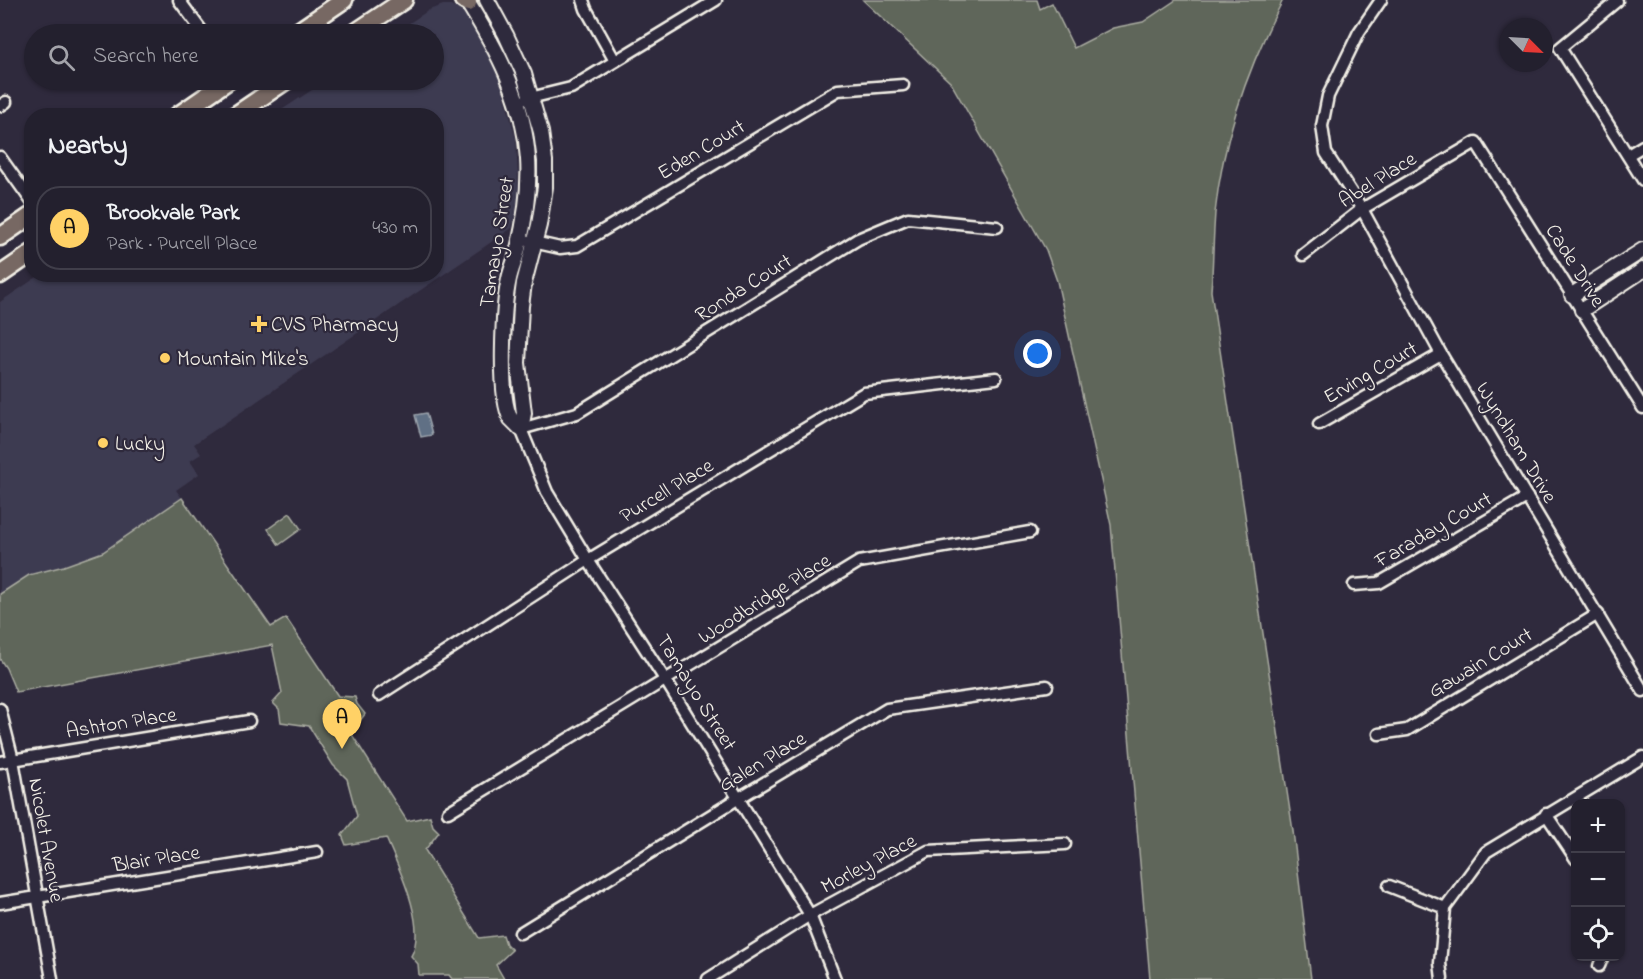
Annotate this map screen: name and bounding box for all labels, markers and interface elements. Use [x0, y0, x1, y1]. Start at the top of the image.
north arrow [1499, 18, 1553, 72]
search box [24, 24, 444, 90]
icon: search [45, 41, 78, 74]
text: Search here [93, 41, 198, 73]
street label: Eden Court [653, 113, 752, 189]
text: Nearby [48, 128, 127, 166]
street label: Abel Place [1333, 145, 1423, 216]
street label: Tamayo Street [473, 175, 525, 310]
text: Brookvale Park [107, 198, 240, 230]
text: A [63, 214, 76, 243]
text: 430 m [372, 214, 418, 243]
street label: Cade Drive [1537, 219, 1612, 314]
text: Park · Purcell Place [107, 230, 257, 259]
street label: Ronda Court [690, 247, 798, 330]
place label: CVS Pharmacy [271, 311, 399, 343]
marker: CVS Pharmacy [252, 317, 266, 331]
street label: Erving Court [1318, 335, 1425, 414]
your location [1023, 339, 1052, 368]
place label: Mountain Mike's [177, 345, 309, 375]
marker: Mountain Mike's [158, 351, 172, 365]
street label: Wyndham Drive [1465, 377, 1564, 511]
place label: Lucky [115, 430, 165, 462]
marker: Lucky [96, 436, 110, 450]
street label: Purcell Place [614, 452, 720, 532]
street label: Faraday Court [1369, 485, 1499, 579]
street label: Woodbridge Place [693, 546, 839, 654]
street label: Gawain Court [1423, 621, 1539, 707]
street label: Tamayo Street [646, 629, 743, 758]
street label: Ashton Place [64, 700, 179, 748]
pin: A [322, 700, 362, 749]
street label: Galen Place [713, 724, 813, 801]
street label: Nicolet Avenue [19, 776, 71, 905]
map controls [1571, 799, 1625, 961]
button: + [1571, 799, 1625, 853]
street label: Morley Place [816, 827, 924, 904]
street label: Blair Place [110, 838, 203, 882]
button: − [1571, 853, 1625, 907]
button: locate [1571, 907, 1625, 961]

